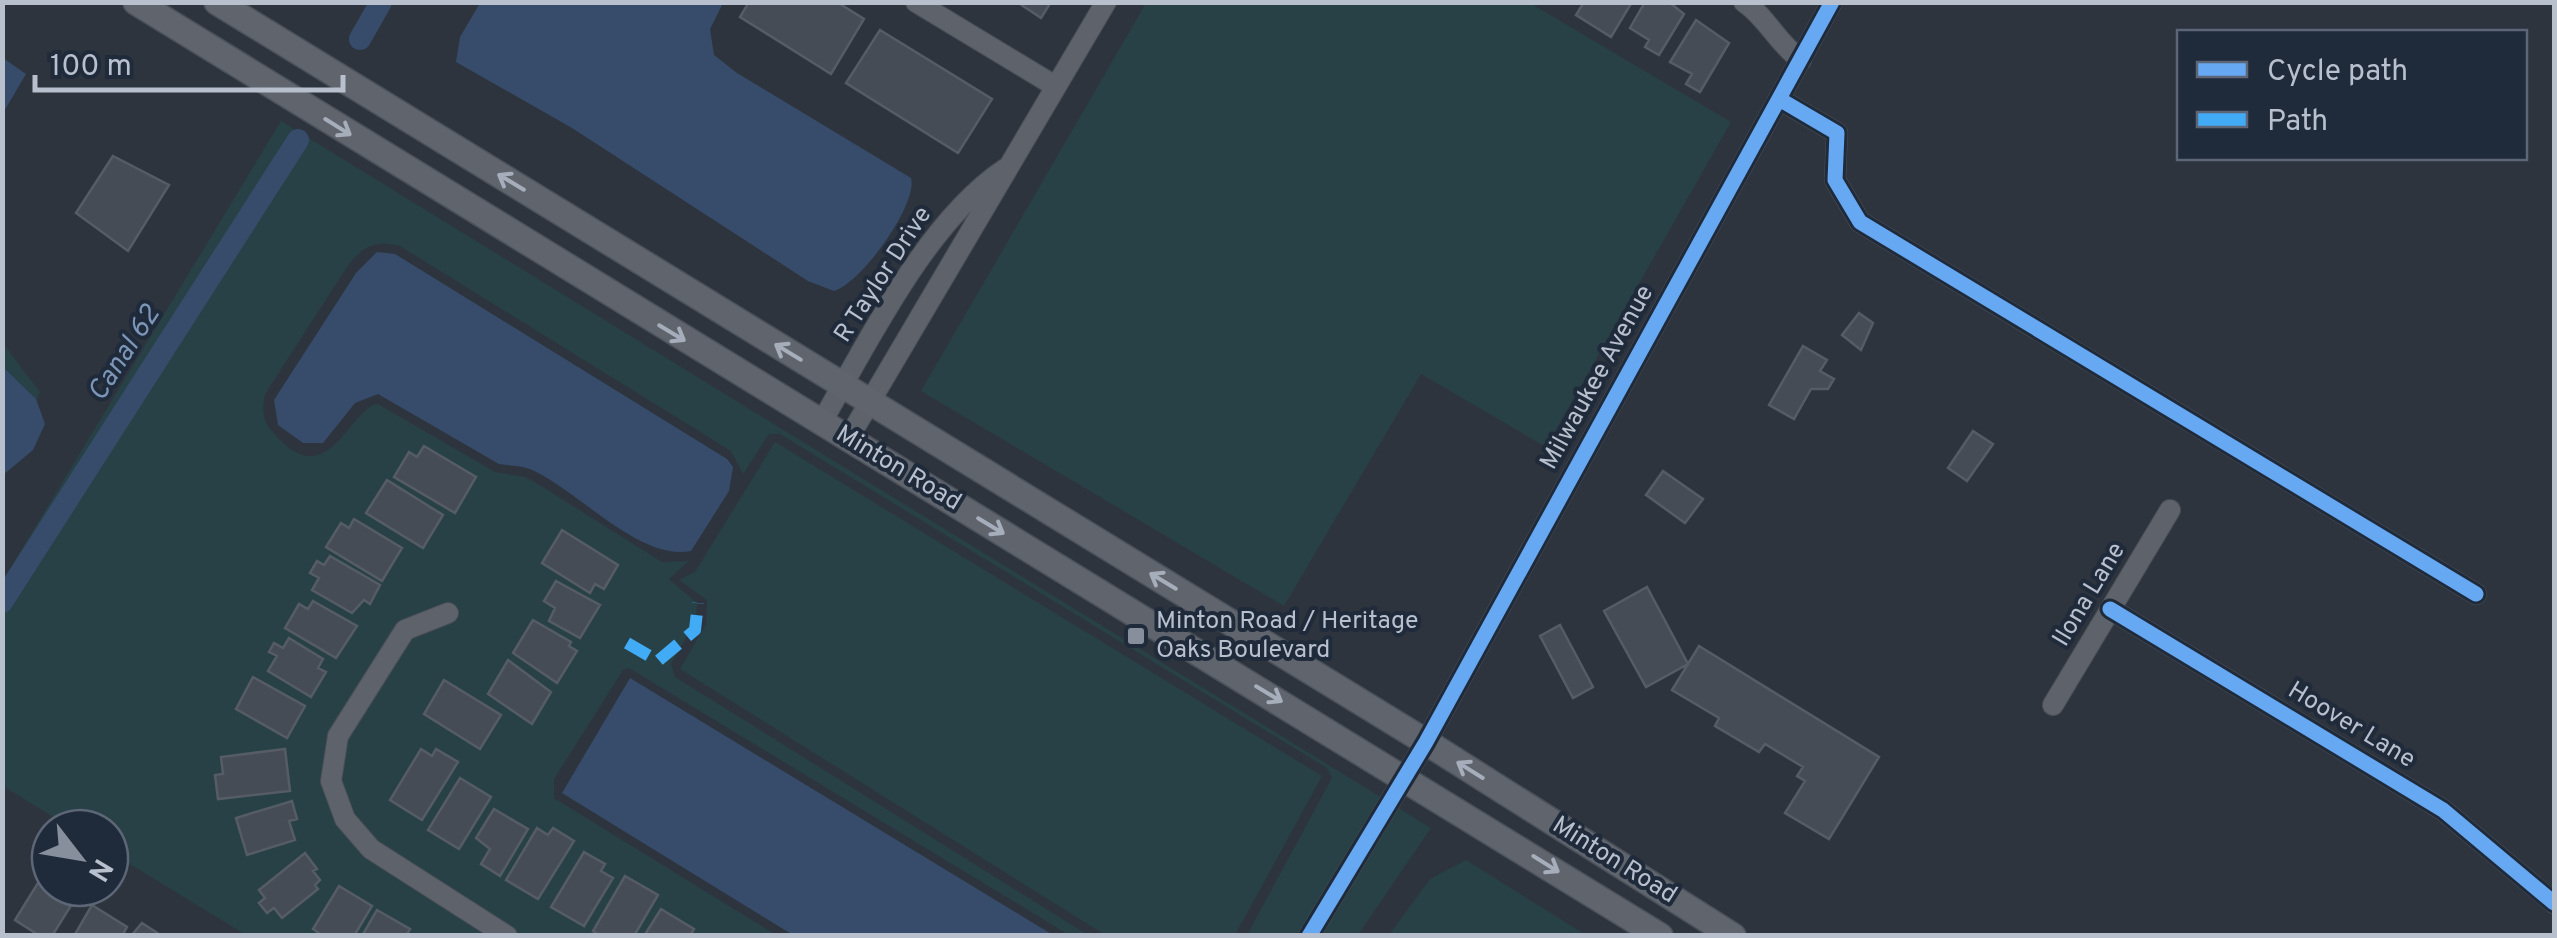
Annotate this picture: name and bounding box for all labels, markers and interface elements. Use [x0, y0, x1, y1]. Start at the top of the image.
scale bar [35, 30, 342, 92]
legend [2177, 30, 2527, 160]
text: 100 m [50, 49, 132, 86]
text: Cycle path [2267, 54, 2408, 91]
text: Path [2267, 104, 2328, 141]
one-way arrow [323, 117, 352, 138]
one-way arrow [497, 172, 526, 193]
street label: R Taylor Drive [828, 201, 940, 349]
street label: Milwaukee Avenue [1534, 280, 1662, 476]
water label: Canal 62 [81, 299, 170, 409]
one-way arrow [657, 323, 686, 343]
one-way arrow [774, 342, 803, 362]
street label: Minton Road [829, 419, 967, 519]
one-way arrow [976, 516, 1005, 536]
street label: Ilona Lane [2046, 537, 2134, 653]
one-way arrow [1149, 571, 1178, 592]
place label: Minton Road / Heritage Oaks Boulevard [1156, 606, 1418, 667]
marker: Minton Road / Heritage Oaks Boulevard [1125, 625, 1147, 647]
street label: Hoover Lane [2281, 675, 2421, 777]
one-way arrow [1254, 684, 1283, 704]
one-way arrow [1456, 759, 1484, 780]
north arrow [30, 808, 130, 908]
street label: Minton Road [1546, 810, 1682, 912]
text: N [78, 851, 119, 887]
one-way arrow [1531, 854, 1560, 875]

